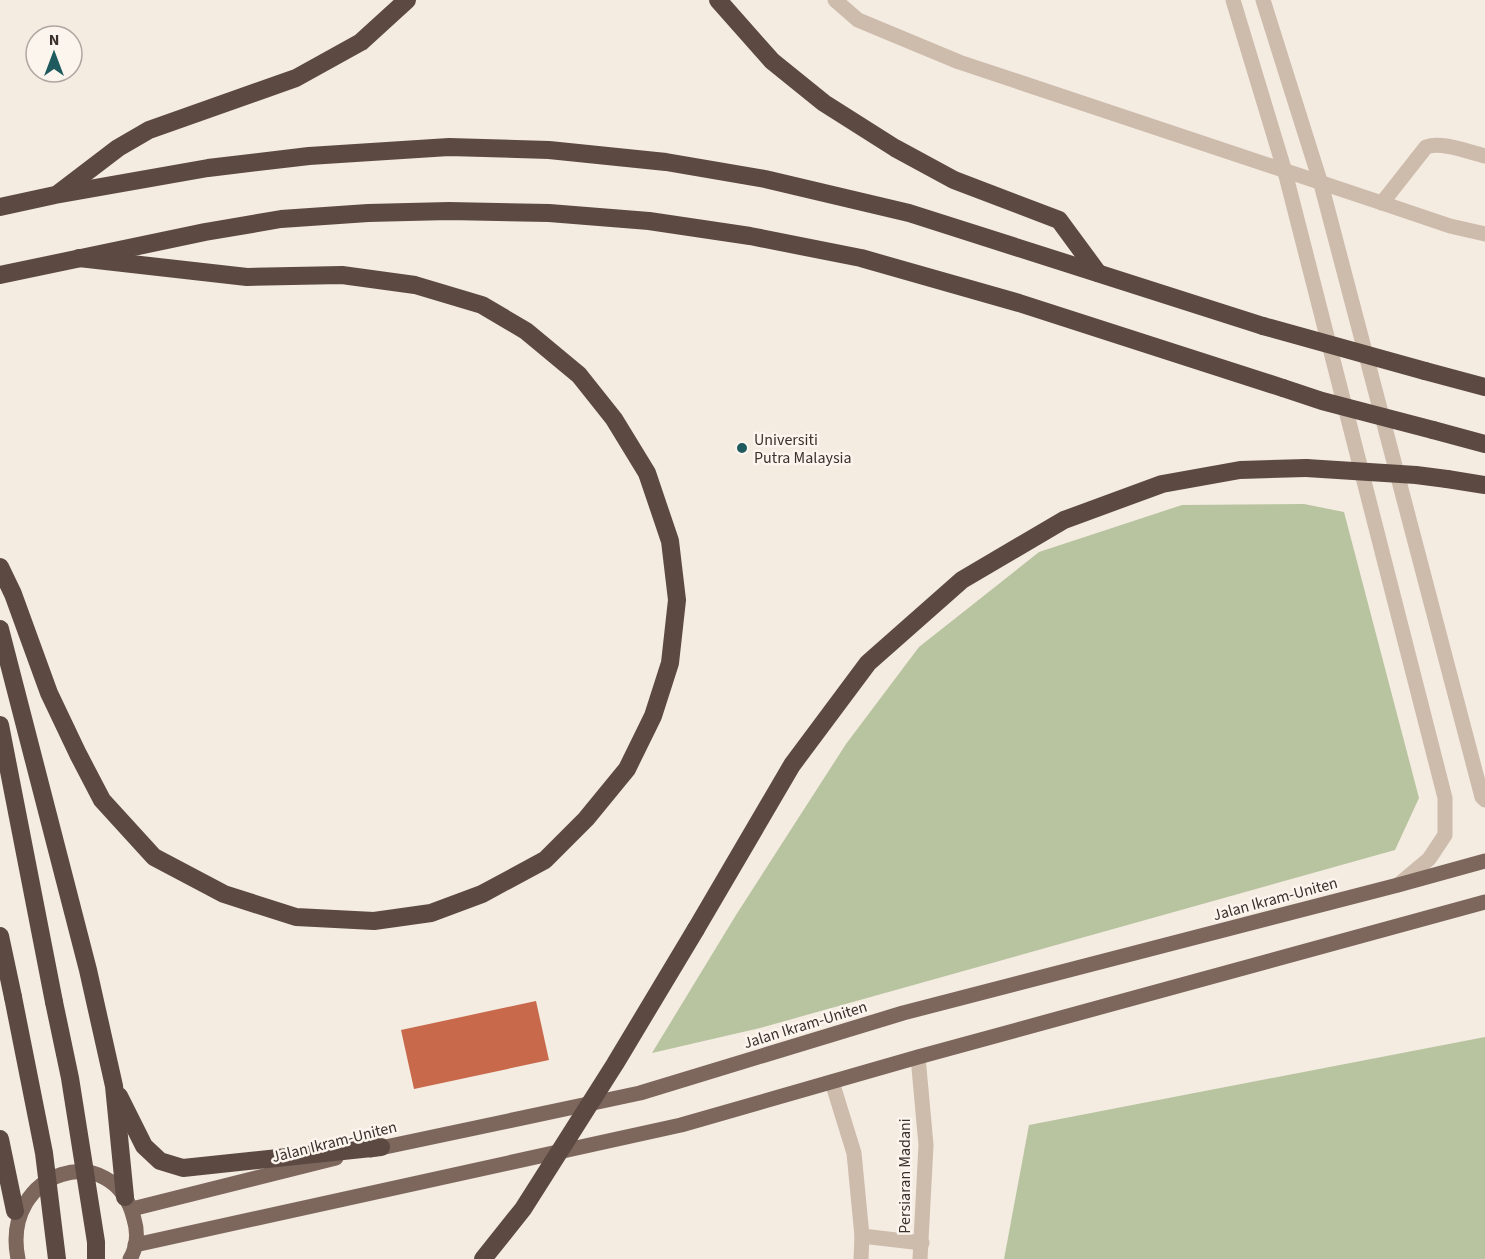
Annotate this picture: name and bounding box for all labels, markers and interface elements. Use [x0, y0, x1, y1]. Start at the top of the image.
north arrow [24, 24, 84, 84]
text: N [49, 29, 59, 51]
place label: Universiti Putra Malaysia [754, 429, 852, 469]
marker: Universiti Putra Malaysia [735, 441, 749, 455]
street label: Jalan Ikram-Uniten [1210, 872, 1340, 926]
street label: Jalan Ikram-Uniten [741, 996, 870, 1054]
street label: Jalan Ikram-Uniten [269, 1116, 399, 1168]
street label: Persiaran Madani [894, 1118, 916, 1234]

